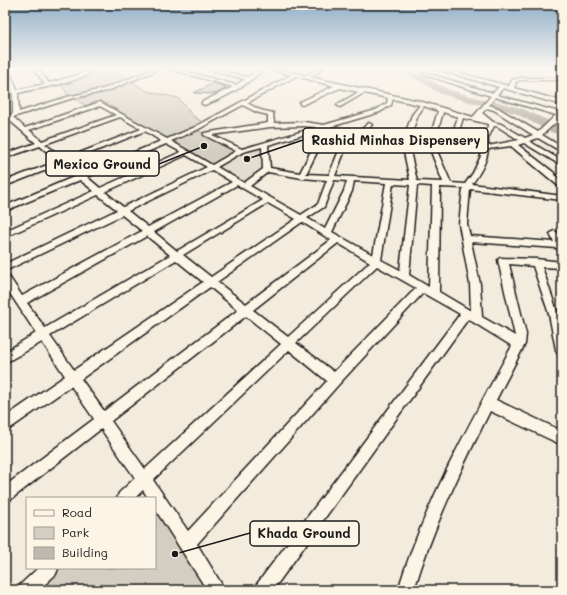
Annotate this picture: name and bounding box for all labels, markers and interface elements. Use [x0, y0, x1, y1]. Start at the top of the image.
callout: Rashid Minhas Dispensery [303, 128, 488, 153]
text: Rashid Minhas Dispensery [311, 131, 481, 149]
callout: Mexico Ground [46, 151, 159, 176]
text: Mexico Ground [53, 155, 151, 172]
legend [26, 497, 156, 569]
text: Road [62, 504, 92, 520]
callout: Khada Ground [250, 521, 359, 546]
text: Park [62, 524, 89, 540]
text: Khada Ground [258, 524, 350, 541]
text: Building [62, 544, 108, 560]

